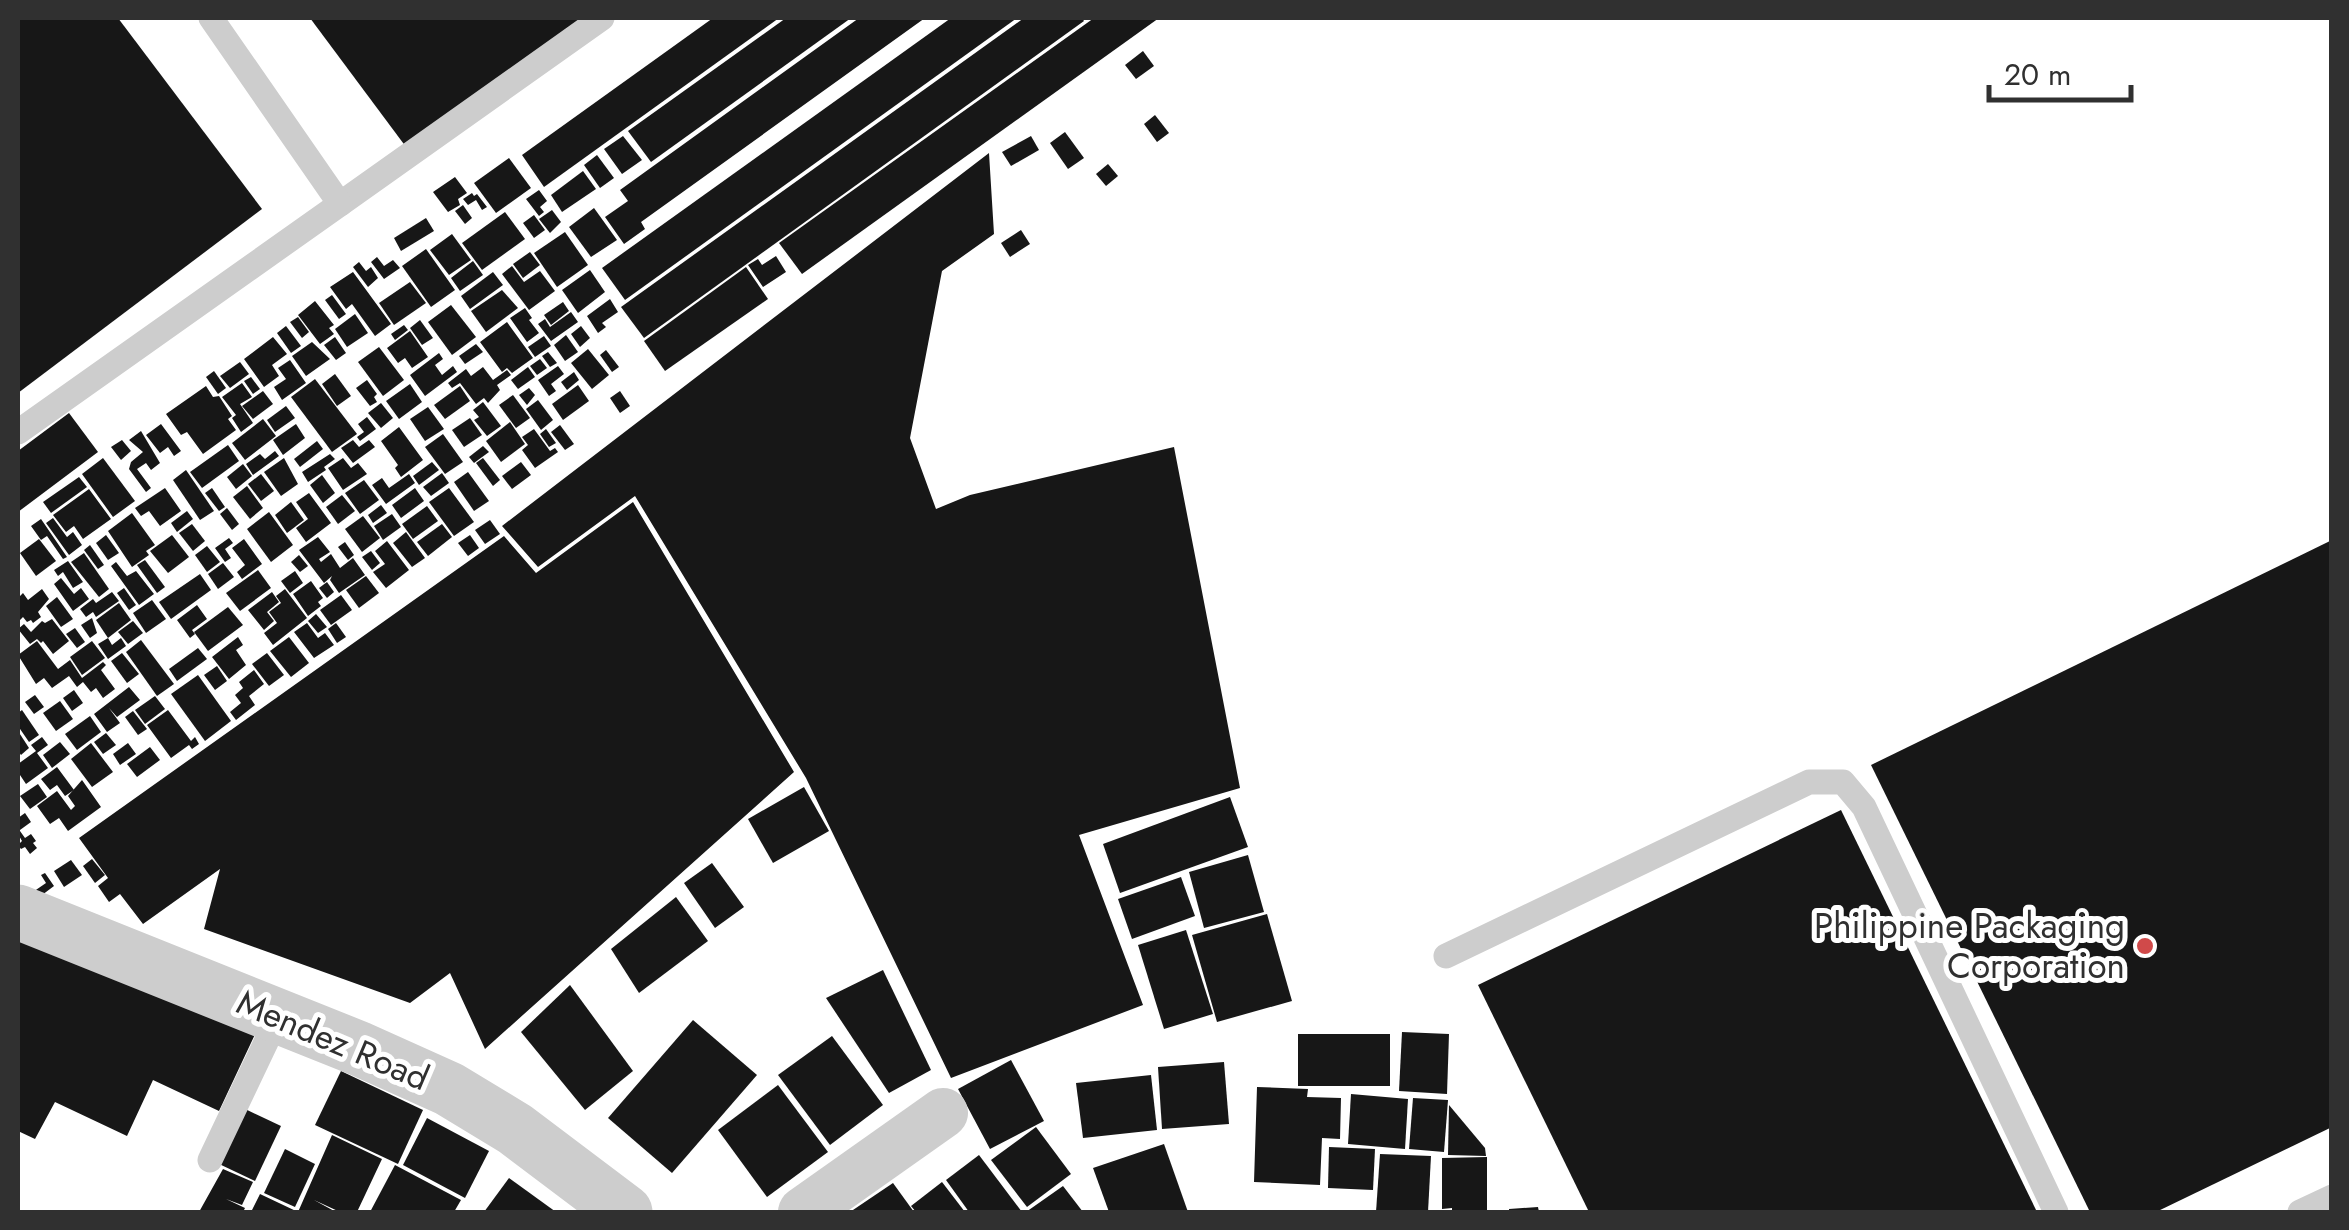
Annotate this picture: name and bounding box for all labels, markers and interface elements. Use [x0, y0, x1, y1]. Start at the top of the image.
scale bar [1989, 40, 2132, 102]
text: 20 m [2004, 53, 2071, 96]
place label: Philippine Packaging Corporation [1814, 901, 2125, 991]
marker: Philippine Packaging Corporation [2134, 935, 2156, 957]
street label: Mendez Road [229, 977, 437, 1103]

